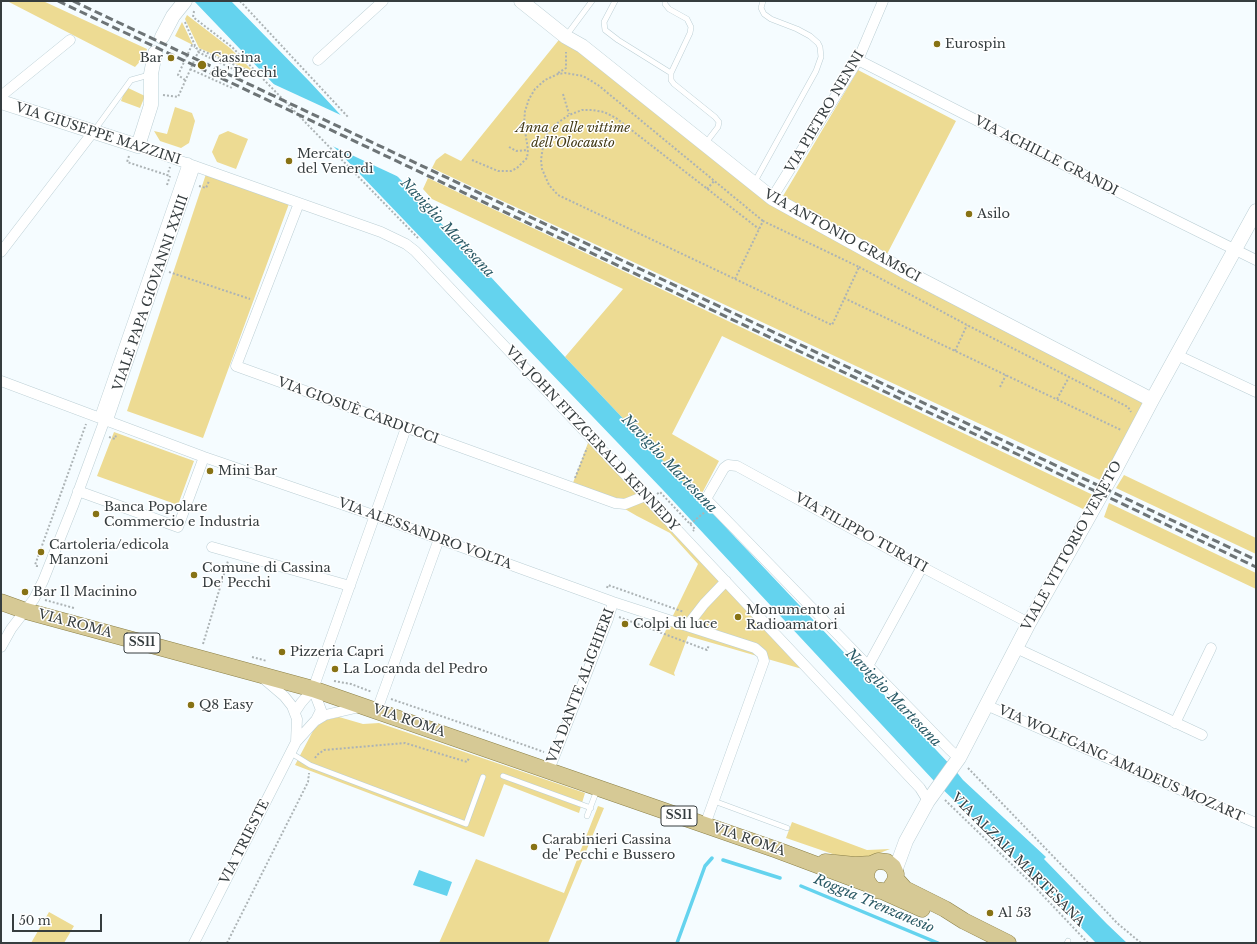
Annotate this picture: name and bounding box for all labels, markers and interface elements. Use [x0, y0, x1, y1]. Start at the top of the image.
place label: Eurospin [945, 36, 1006, 52]
marker: Eurospin [932, 39, 942, 49]
street label: VIA PIETRO NENNI [782, 48, 868, 176]
place label: Bar [140, 50, 163, 66]
place label: Cassina de' Pecchi [211, 50, 277, 81]
marker: Bar [166, 53, 176, 63]
marker: Cassina de' Pecchi [196, 59, 208, 71]
street label: VIA GIUSEPPE MAZZINI [13, 100, 183, 168]
street label: VIA ACHILLE GRANDI [972, 113, 1120, 199]
park label: Anna e alle vittime dell’Olocausto [516, 120, 630, 151]
place label: Mercato del Venerdì [297, 146, 373, 177]
marker: Mercato del Venerdì [284, 156, 294, 166]
water label: Naviglio Martesana [397, 175, 497, 281]
street label: VIA ANTONIO GRAMSCI [761, 186, 923, 286]
street label: VIALE PAPA GIOVANNI XXIII [110, 193, 192, 393]
place label: Asilo [977, 206, 1010, 222]
marker: Asilo [964, 209, 974, 219]
street label: VIA JOHN FITZGERALD KENNEDY [502, 343, 682, 535]
street label: VIA GIOSUÈ CARDUCCI [275, 375, 441, 447]
water label: Naviglio Martesana [618, 411, 720, 517]
street label: VIALE VITTORIO VENETO [1019, 458, 1125, 634]
place label: Mini Bar [218, 463, 277, 479]
marker: Mini Bar [205, 466, 215, 476]
street label: VIA FILIPPO TURATI [792, 490, 930, 576]
street label: VIA ALESSANDRO VOLTA [336, 495, 514, 573]
place label: Banca Popolare Commercio e Industria [104, 499, 260, 530]
marker: Banca Popolare Commercio e Industria [91, 509, 101, 519]
place label: Cartoleria/edicola Manzoni [49, 537, 169, 568]
marker: Cartoleria/edicola Manzoni [36, 547, 46, 557]
place label: Comune di Cassina De' Pecchi [202, 560, 331, 591]
marker: Comune di Cassina De' Pecchi [189, 570, 199, 580]
place label: Bar Il Macinino [33, 584, 137, 600]
marker: Bar Il Macinino [20, 587, 30, 597]
place label: Monumento ai Radioamatori [746, 602, 845, 633]
street label: VIA DANTE ALIGHIERI [544, 606, 618, 766]
street label: VIA ROMA [36, 607, 114, 641]
marker: Monumento ai Radioamatori [733, 612, 743, 622]
place label: Colpi di luce [633, 616, 717, 632]
marker: Colpi di luce [620, 619, 630, 629]
road number: SS11 [124, 633, 160, 653]
place label: Pizzeria Capri [290, 644, 384, 660]
water label: Naviglio Martesana [842, 645, 944, 751]
marker: Pizzeria Capri [277, 647, 287, 657]
place label: La Locanda del Pedro [343, 661, 488, 677]
marker: La Locanda del Pedro [330, 664, 340, 674]
place label: Q8 Easy [199, 697, 254, 713]
marker: Q8 Easy [186, 700, 196, 710]
street label: VIA ROMA [371, 701, 447, 741]
street label: VIA WOLFGANG AMADEUS MOZART [996, 703, 1246, 825]
street label: VIA ALZAIA MARTESANA [948, 790, 1088, 930]
street label: VIA TRIESTE [217, 797, 273, 887]
road number: SS11 [661, 806, 697, 826]
street label: VIA ROMA [711, 820, 787, 860]
place label: Carabinieri Cassina de' Pecchi e Bussero [542, 832, 675, 863]
marker: Carabinieri Cassina de' Pecchi e Bussero [529, 842, 539, 852]
water label: Roggia Trenzanesio [811, 871, 937, 937]
place label: Al 53 [998, 905, 1031, 921]
scale bar [14, 906, 104, 932]
marker: Al 53 [985, 908, 995, 918]
text: 50 m [19, 913, 51, 928]

